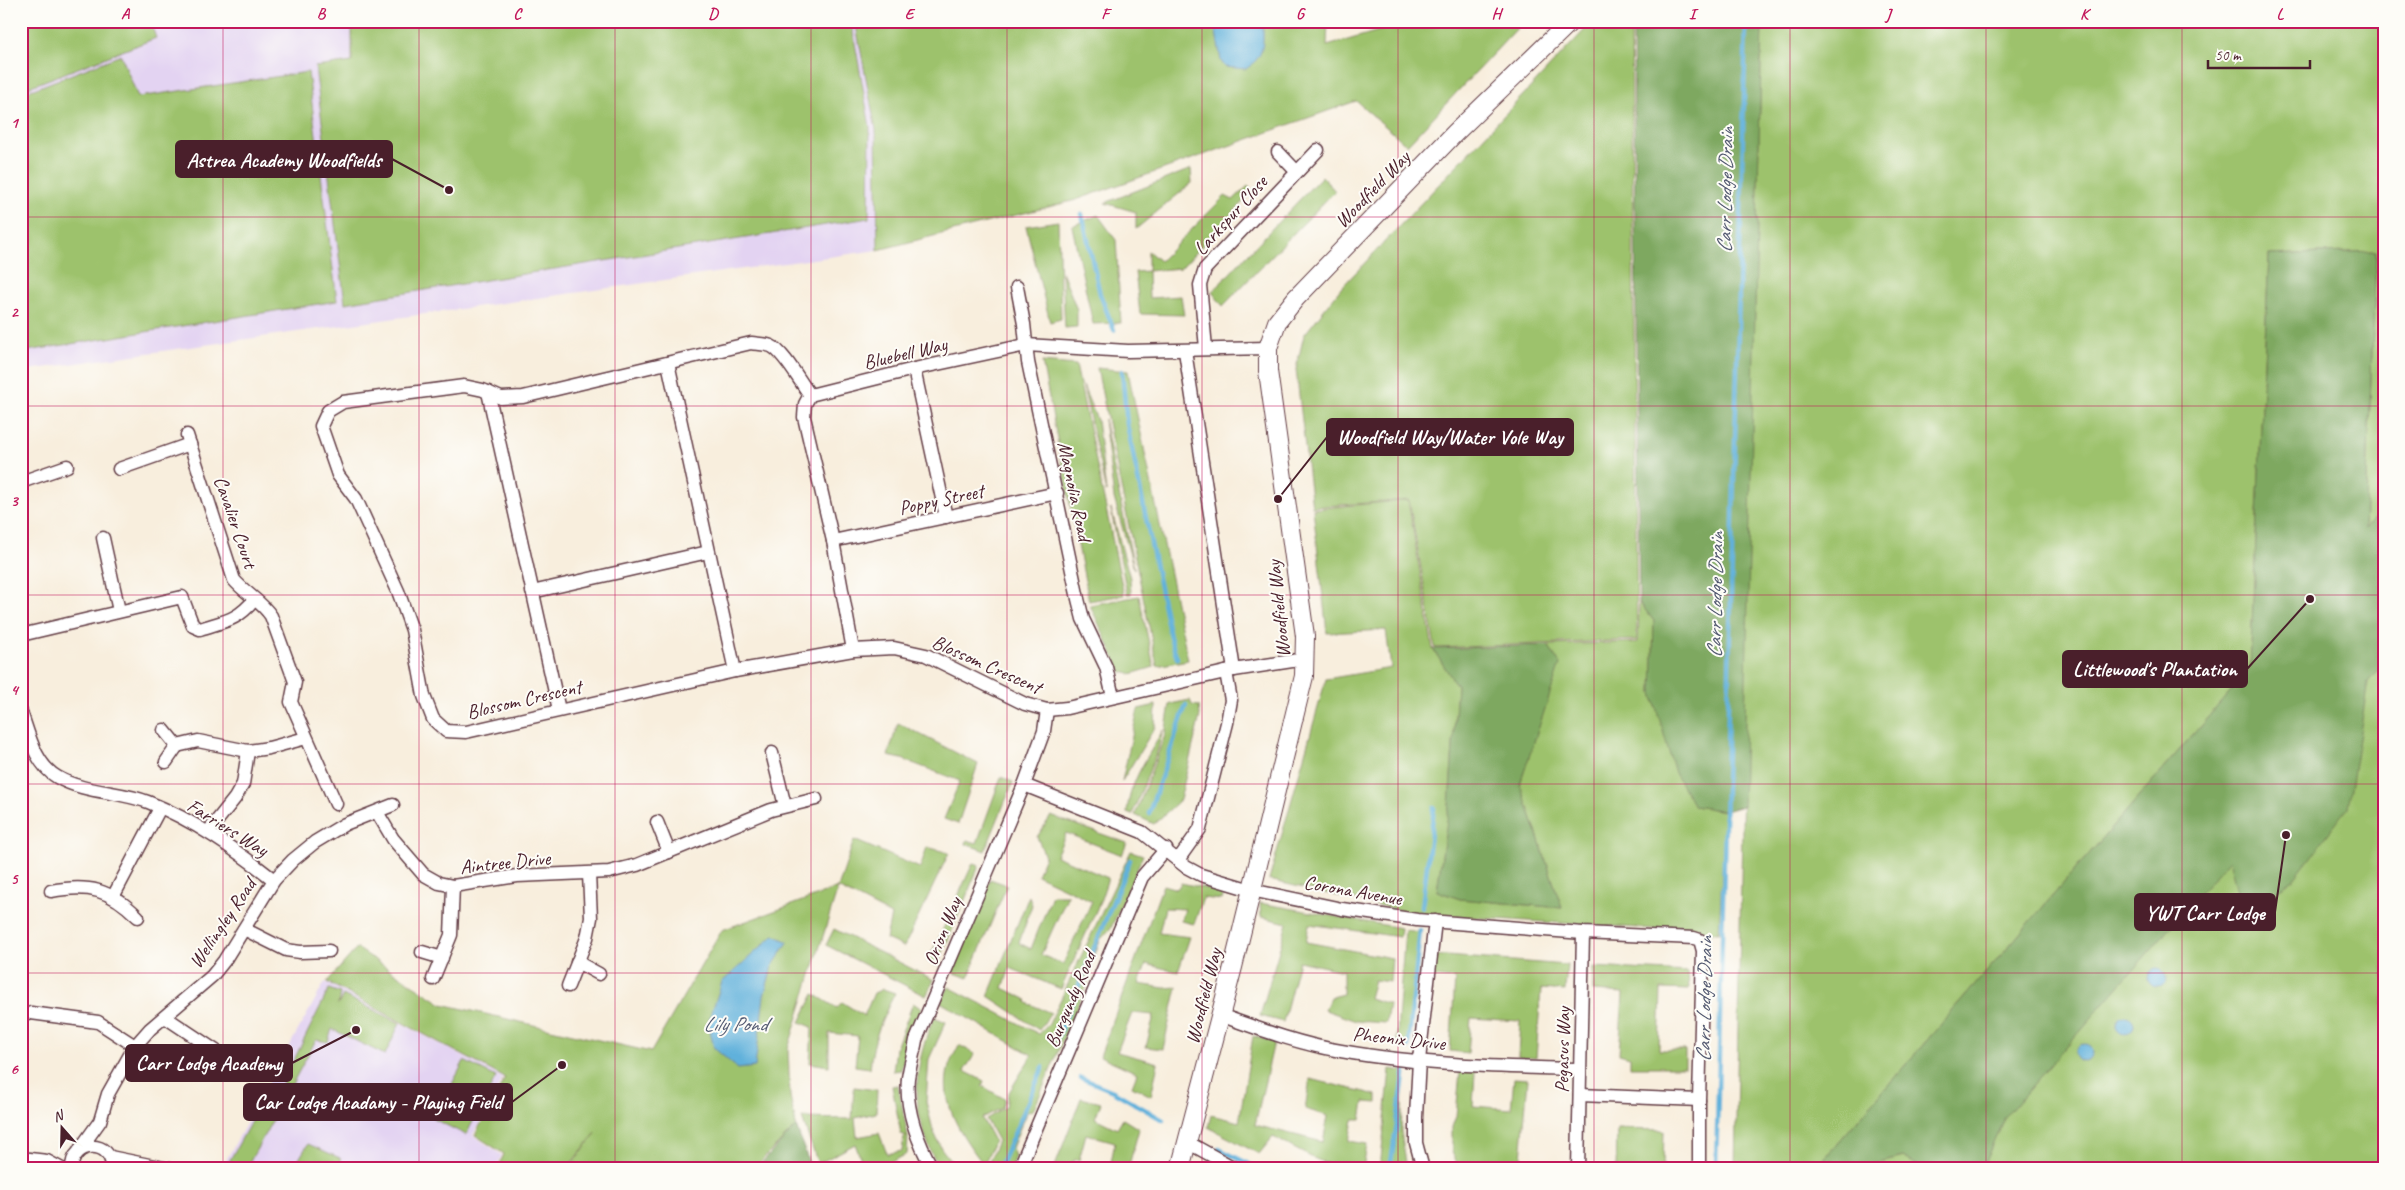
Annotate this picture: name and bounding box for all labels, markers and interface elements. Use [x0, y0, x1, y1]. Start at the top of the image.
text: A [121, 4, 131, 24]
text: B [317, 4, 327, 24]
text: C [513, 4, 523, 24]
text: D [708, 4, 719, 24]
text: E [905, 4, 916, 24]
text: F [1101, 4, 1112, 24]
text: G [1296, 4, 1306, 24]
text: H [1491, 4, 1503, 24]
text: I [1689, 4, 1699, 24]
text: J [1884, 4, 1893, 24]
text: K [2080, 4, 2092, 24]
text: L [2277, 4, 2285, 24]
scale bar [2208, 38, 2310, 70]
text: 50 m [2215, 46, 2242, 65]
text: 1 [10, 113, 19, 133]
water label: Carr Lodge Drain [1711, 124, 1739, 253]
callout: Astrea Academy Woodfields [176, 141, 392, 177]
street label: Woodfield Way [1329, 144, 1417, 233]
text: Astrea Academy Woodfields [187, 147, 384, 173]
street label: Larkspur Close [1188, 169, 1274, 260]
text: 2 [10, 302, 19, 322]
street label: Bluebell Way [861, 332, 950, 375]
callout: Woodfield Way/Water Vole Way [1327, 419, 1573, 455]
text: Woodfield Way/Water Vole Way [1337, 424, 1565, 450]
street label: Magnolia Road [1052, 439, 1098, 546]
street label: Cavalier Court [208, 473, 264, 574]
street label: Poppy Street [897, 478, 989, 521]
text: 3 [10, 491, 19, 511]
water label: Carr Lodge Drain [1701, 529, 1729, 658]
street label: Woodfield Way [1261, 557, 1296, 659]
street label: Blossom Crescent [928, 629, 1048, 701]
callout: Littlewood's Plantation [2063, 651, 2247, 687]
text: Littlewood's Plantation [2073, 656, 2238, 682]
street label: Blossom Crescent [464, 673, 587, 725]
text: 4 [10, 680, 19, 700]
street label: Farriers Way [183, 793, 274, 863]
street label: Aintree Drive [459, 845, 553, 880]
text: 5 [11, 869, 20, 889]
street label: Corona Avenue [1302, 870, 1405, 912]
street label: Wellingley Road [183, 871, 263, 973]
street label: Orion Way [918, 891, 968, 969]
callout: YWT Carr Lodge [2135, 894, 2275, 930]
text: YWT Carr Lodge [2145, 900, 2267, 926]
water label: Carr Lodge Drain [1690, 933, 1718, 1062]
street label: Burgundy Road [1039, 944, 1103, 1051]
street label: Woodfield Way [1180, 944, 1228, 1047]
street label: Pegasus Way [1549, 1005, 1576, 1093]
water label: Lily Pond [703, 1011, 773, 1037]
street label: Pheonix Drive [1352, 1021, 1448, 1056]
callout: Carr Lodge Academy [126, 1045, 292, 1081]
text: Carr Lodge Academy [136, 1050, 284, 1077]
text: 6 [10, 1059, 19, 1079]
callout: Car Lodge Acadamy - Playing Field [244, 1084, 512, 1120]
text: Car Lodge Acadamy - Playing Field [254, 1089, 505, 1116]
north arrow [38, 1102, 88, 1152]
text: N [51, 1106, 67, 1126]

